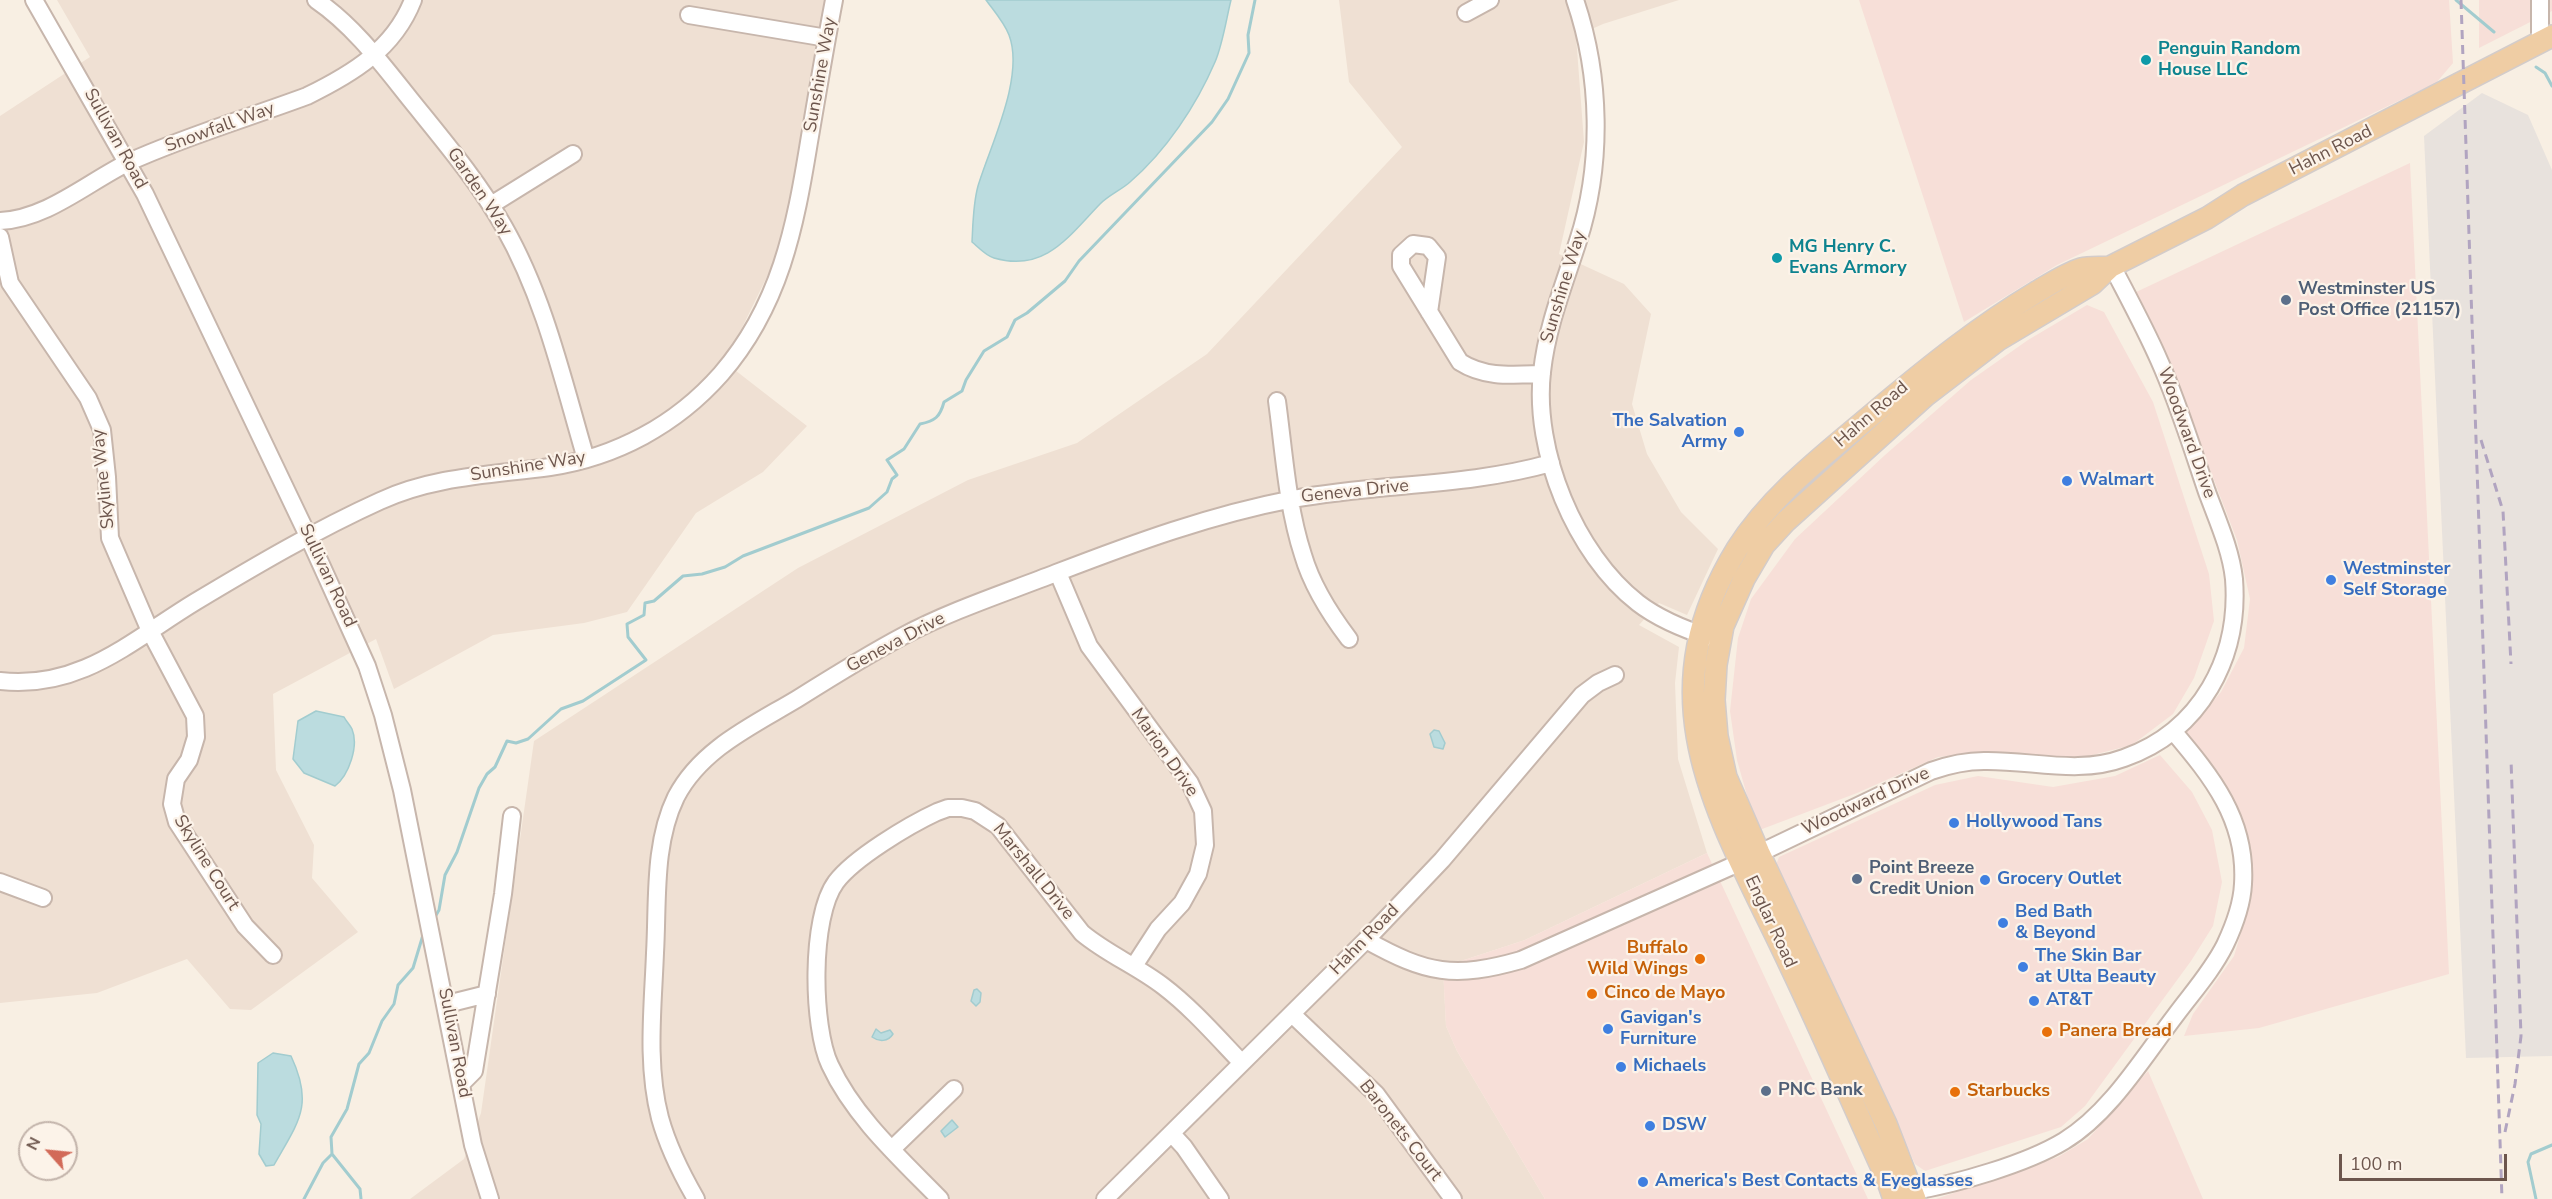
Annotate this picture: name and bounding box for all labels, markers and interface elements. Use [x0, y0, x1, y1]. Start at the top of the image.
street label: Sunshine Way [800, 16, 842, 134]
place label: Penguin Random House LLC [2158, 39, 2300, 82]
marker: Penguin Random House LLC [2139, 53, 2153, 67]
street label: Sullivan Road [79, 85, 151, 193]
street label: Snowfall Way [162, 98, 278, 158]
street label: Hahn Road [2286, 121, 2376, 181]
street label: Garden Way [442, 144, 516, 240]
street label: Sunshine Way [1537, 228, 1591, 346]
place label: MG Henry C. Evans Armory [1789, 237, 1907, 280]
marker: MG Henry C. Evans Armory [1770, 251, 1784, 265]
place label: Westminster US Post Office (21157) [2298, 279, 2461, 322]
marker: Westminster US Post Office (21157) [2279, 293, 2293, 307]
street label: Woodward Drive [2152, 365, 2220, 501]
street label: Hahn Road [1831, 377, 1913, 453]
place label: The Salvation Army [1612, 411, 1727, 454]
marker: The Salvation Army [1732, 425, 1746, 439]
street label: Skyline Way [88, 428, 120, 530]
street label: Sunshine Way [469, 447, 587, 487]
place label: Walmart [2079, 470, 2154, 492]
marker: Walmart [2060, 474, 2074, 488]
street label: Geneva Drive [1300, 476, 1410, 508]
street label: Sullivan Road [294, 521, 360, 631]
place label: Westminster Self Storage [2343, 559, 2450, 602]
marker: Westminster Self Storage [2324, 573, 2338, 587]
street label: Geneva Drive [843, 608, 949, 678]
street label: Marion Drive [1126, 705, 1202, 801]
street label: Woodward Drive [1799, 763, 1933, 841]
street label: Skyline Court [168, 812, 244, 914]
place label: Hollywood Tans [1966, 812, 2102, 834]
marker: Hollywood Tans [1947, 816, 1961, 830]
street label: Marshall Drive [988, 819, 1078, 925]
place label: Point Breeze Credit Union [1869, 858, 1974, 900]
place label: Grocery Outlet [1997, 869, 2121, 891]
marker: Point Breeze Credit Union [1850, 872, 1864, 886]
street label: Englar Road [1739, 873, 1801, 971]
marker: Grocery Outlet [1978, 873, 1992, 887]
street label: Hahn Road [1326, 900, 1404, 980]
place label: Bed Bath & Beyond [2015, 902, 2096, 944]
marker: Bed Bath & Beyond [1996, 916, 2010, 930]
place label: Buffalo Wild Wings [1587, 938, 1688, 980]
place label: The Skin Bar at Ulta Beauty [2035, 946, 2156, 988]
marker: Buffalo Wild Wings [1693, 952, 1707, 966]
marker: The Skin Bar at Ulta Beauty [2016, 960, 2030, 974]
place label: Cinco de Mayo [1604, 983, 1725, 1005]
street label: Sullivan Road [433, 986, 475, 1100]
marker: Cinco de Mayo [1585, 987, 1599, 1001]
place label: AT&T [2046, 990, 2093, 1012]
marker: AT&T [2027, 994, 2041, 1008]
place label: Gavigan's Furniture [1620, 1008, 1701, 1050]
place label: Panera Bread [2059, 1021, 2172, 1043]
marker: Gavigan's Furniture [1601, 1022, 1615, 1036]
marker: Panera Bread [2040, 1025, 2054, 1039]
place label: Michaels [1633, 1056, 1706, 1078]
marker: Michaels [1614, 1060, 1628, 1074]
street label: Baronets Court [1354, 1076, 1446, 1186]
place label: PNC Bank [1778, 1080, 1863, 1102]
place label: Starbucks [1967, 1081, 2050, 1103]
marker: PNC Bank [1759, 1084, 1773, 1098]
marker: Starbucks [1948, 1085, 1962, 1099]
place label: DSW [1662, 1115, 1707, 1137]
marker: DSW [1643, 1119, 1657, 1133]
north arrow [18, 1121, 78, 1181]
text: N [21, 1133, 46, 1154]
scale bar [2342, 1142, 2510, 1180]
text: 100 m [2350, 1152, 2402, 1176]
place label: America's Best Contacts & Eyeglasses [1655, 1171, 1973, 1193]
marker: America's Best Contacts & Eyeglasses [1636, 1175, 1650, 1189]

